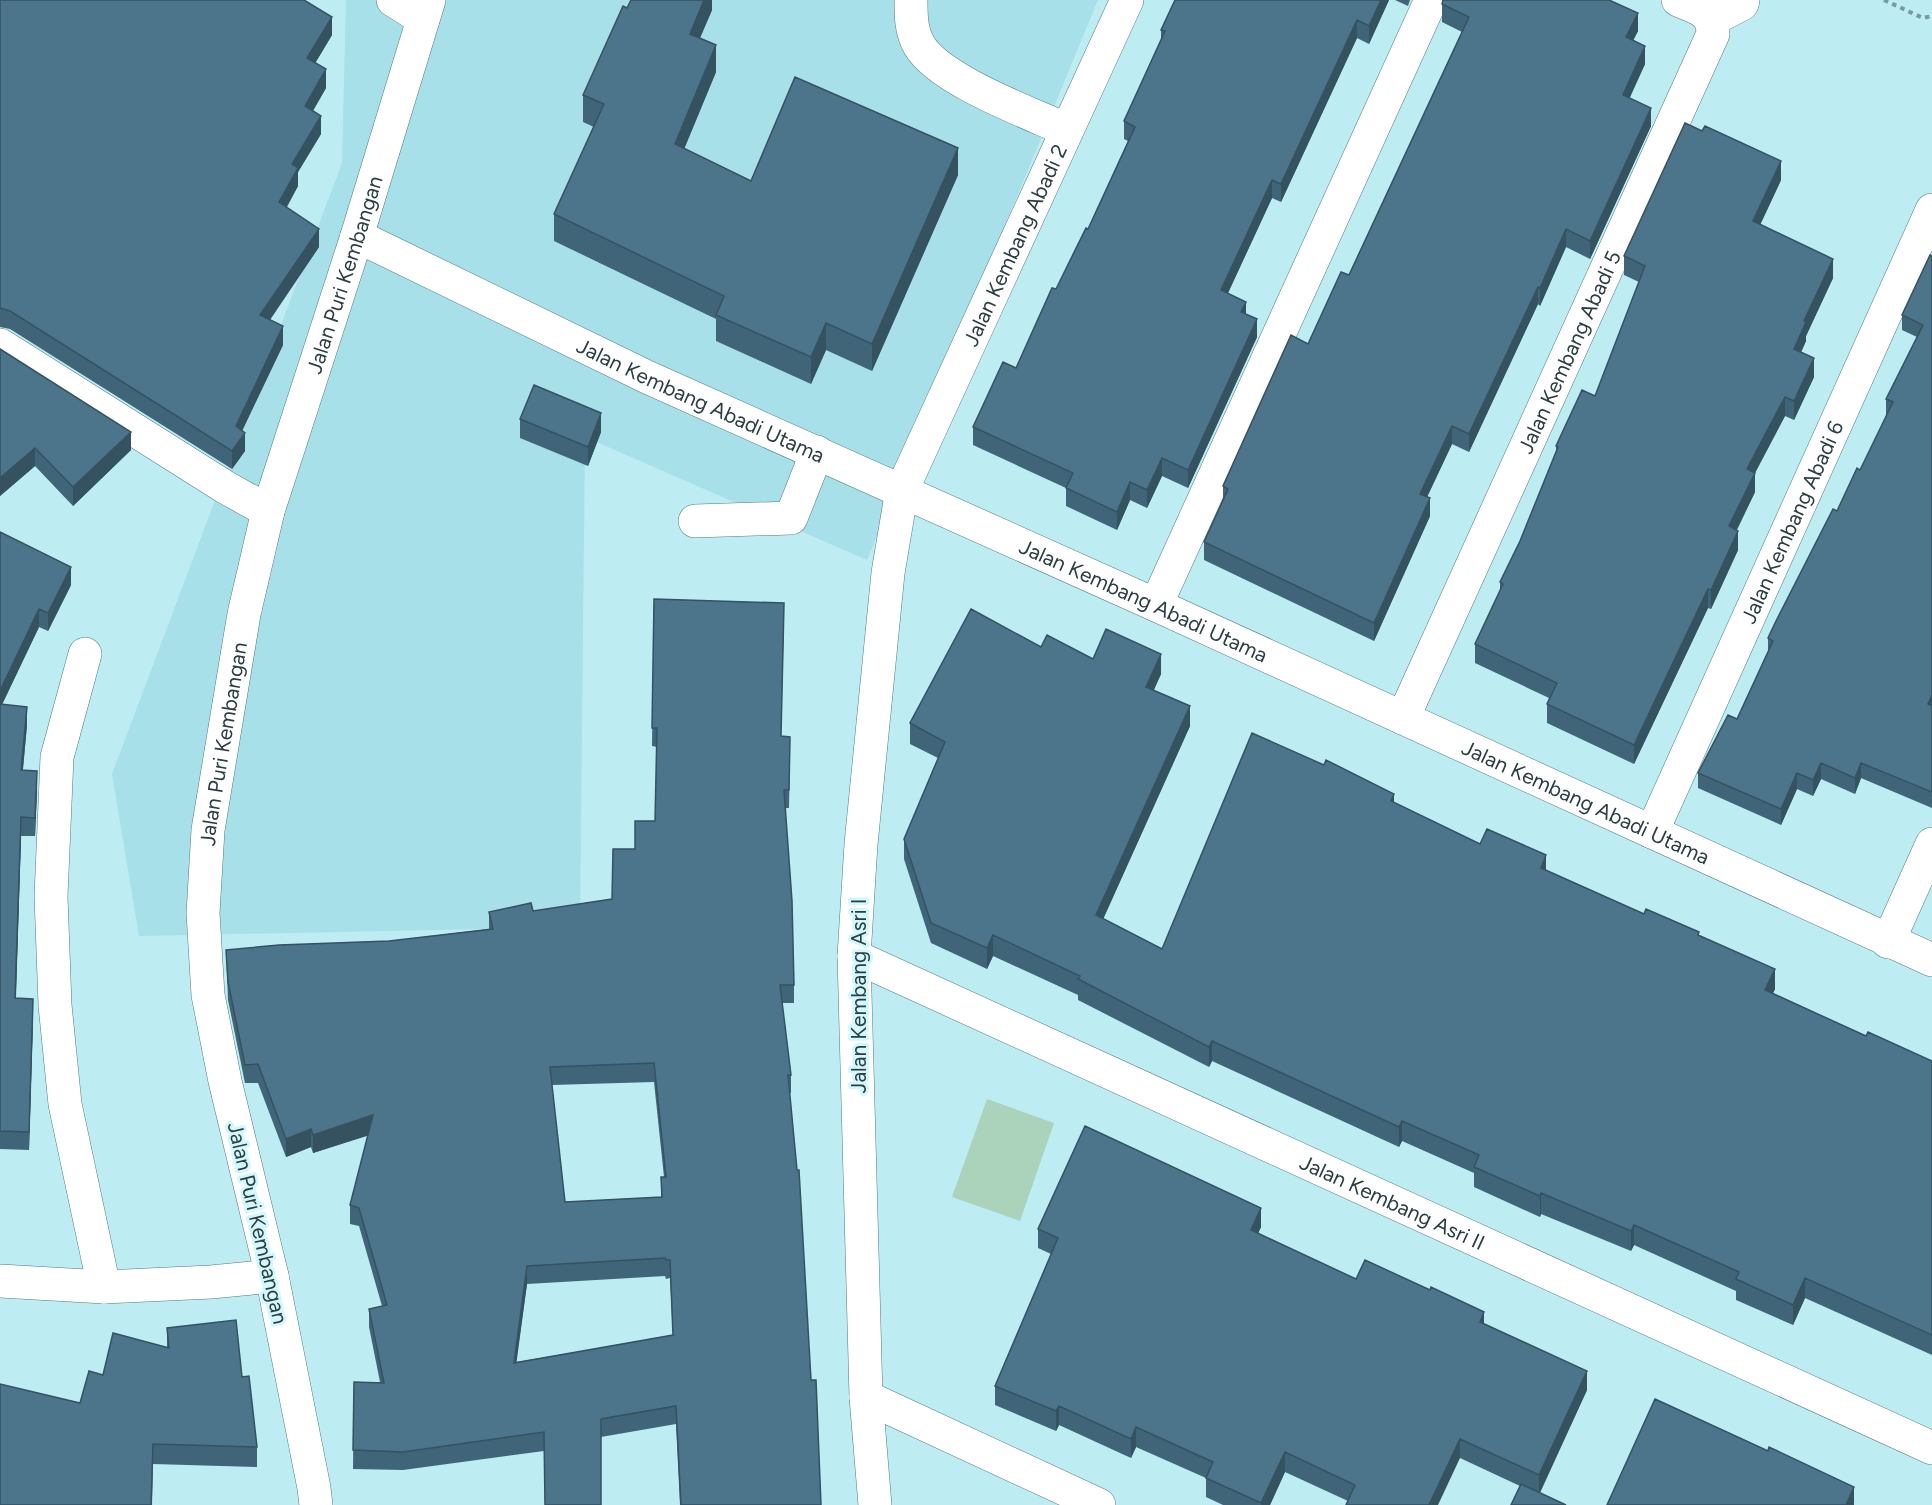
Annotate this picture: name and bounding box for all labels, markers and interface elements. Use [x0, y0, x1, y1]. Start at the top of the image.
street label: Jalan Kembang Abadi 2 [957, 140, 1072, 350]
street label: Jalan Puri Kembangan [301, 173, 387, 377]
street label: Jalan Kembang Abadi 5 [1512, 247, 1626, 457]
street label: Jalan Kembang Abadi Utama [573, 332, 829, 467]
street label: Jalan Kembang Abadi 6 [1735, 417, 1848, 627]
street label: Jalan Kembang Abadi Utama [1016, 533, 1272, 667]
street label: Jalan Puri Kembangan [195, 640, 252, 847]
street label: Jalan Kembang Abadi Utama [1458, 734, 1714, 869]
street label: Jalan Kembang Asri I [846, 899, 871, 1093]
street label: Jalan Puri Kembangan [223, 1120, 293, 1326]
street label: Jalan Kembang Asri II [1296, 1149, 1489, 1255]

